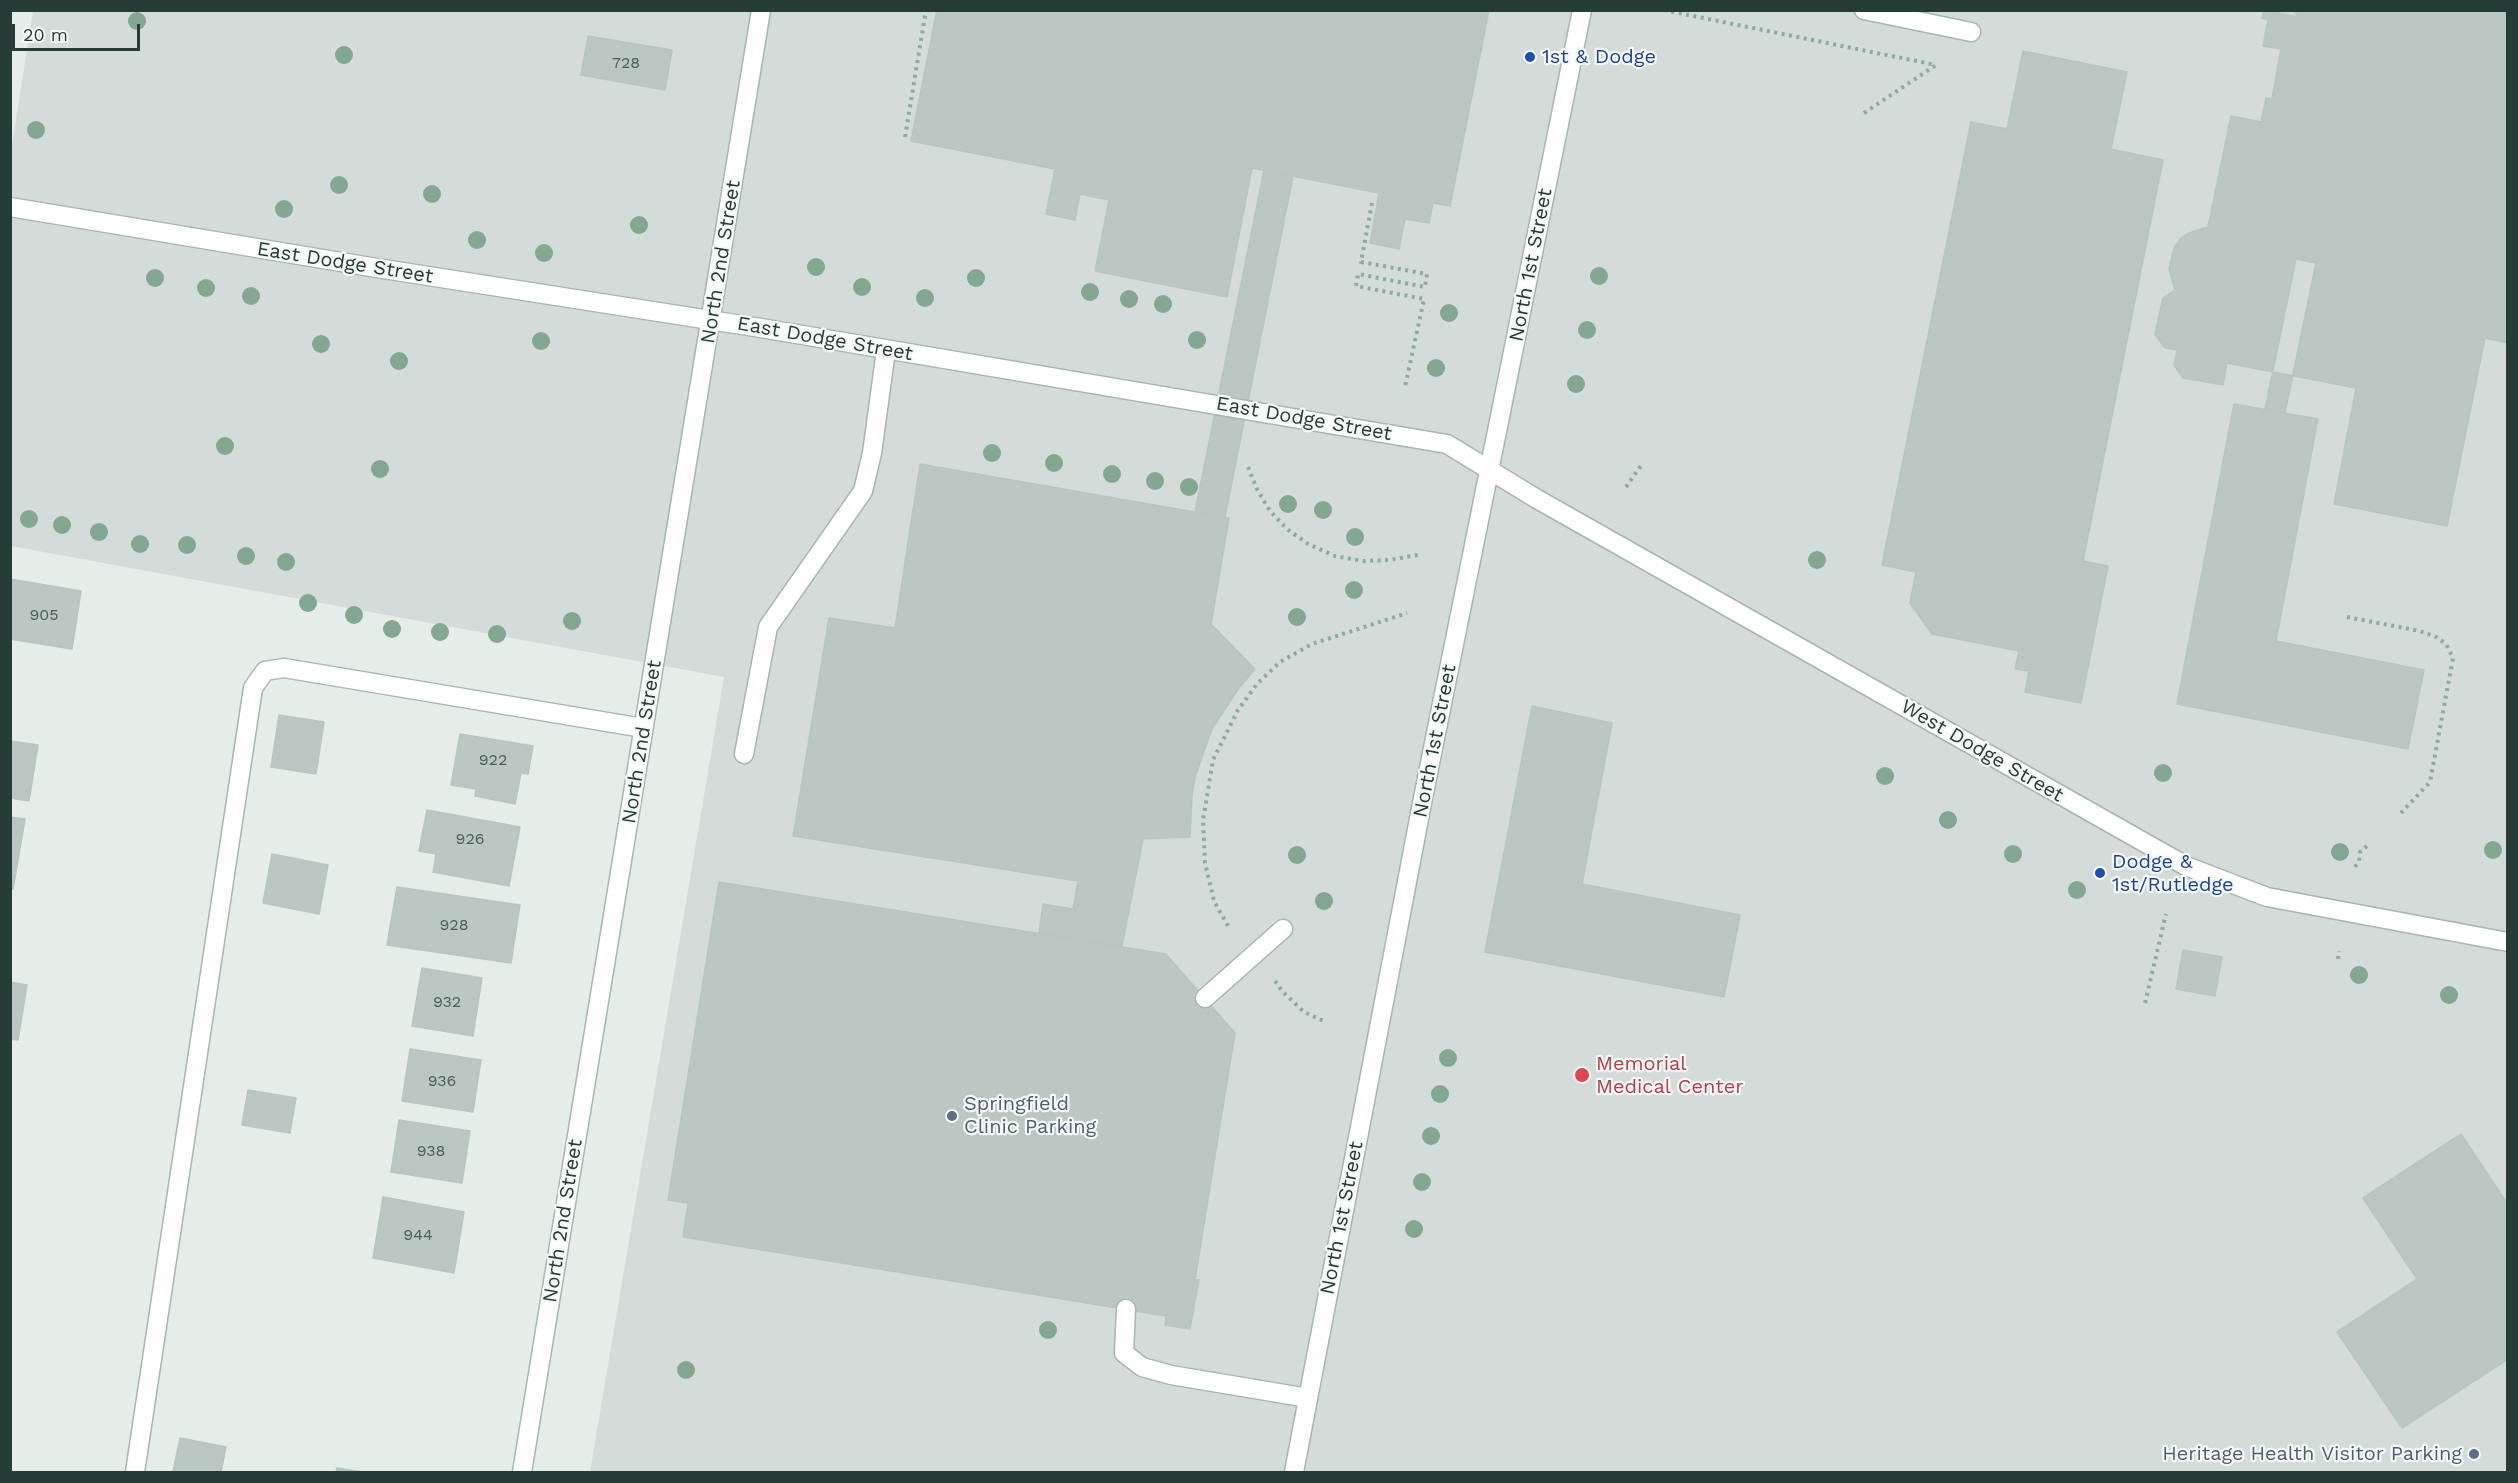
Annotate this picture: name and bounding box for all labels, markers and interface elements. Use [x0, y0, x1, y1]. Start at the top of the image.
scale bar [15, 12, 142, 50]
text: 20 m [23, 24, 68, 45]
place label: 1st & Dodge [1542, 45, 1656, 69]
marker: 1st & Dodge [1523, 50, 1537, 64]
house number: 728 [612, 53, 640, 73]
street label: North 2nd Street [696, 179, 746, 345]
street label: North 1st Street [1504, 186, 1558, 344]
street label: East Dodge Street [255, 237, 435, 289]
street label: East Dodge Street [735, 312, 915, 366]
street label: East Dodge Street [1214, 392, 1394, 446]
house number: 905 [29, 605, 59, 625]
street label: North 2nd Street [617, 659, 667, 825]
street label: North 1st Street [1408, 662, 1462, 820]
street label: West Dodge Street [1896, 695, 2068, 807]
house number: 922 [479, 750, 507, 770]
house number: 926 [456, 829, 484, 849]
place label: Dodge & 1st/Rutledge [2112, 850, 2234, 897]
marker: Dodge & 1st/Rutledge [2093, 866, 2107, 880]
house number: 928 [439, 915, 469, 935]
house number: 932 [433, 992, 461, 1012]
place label: Memorial Medical Center [1596, 1052, 1743, 1099]
marker: Memorial Medical Center [1573, 1066, 1591, 1084]
house number: 936 [428, 1071, 456, 1091]
place label: Springfield Clinic Parking [964, 1092, 1096, 1139]
marker: Springfield Clinic Parking [945, 1109, 959, 1123]
street label: North 2nd Street [538, 1138, 588, 1304]
street label: North 1st Street [1315, 1139, 1369, 1297]
house number: 938 [417, 1141, 445, 1161]
house number: 944 [403, 1225, 433, 1245]
place label: Heritage Health Visitor Parking [2162, 1442, 2462, 1466]
marker: Heritage Health Visitor Parking [2467, 1447, 2481, 1461]

